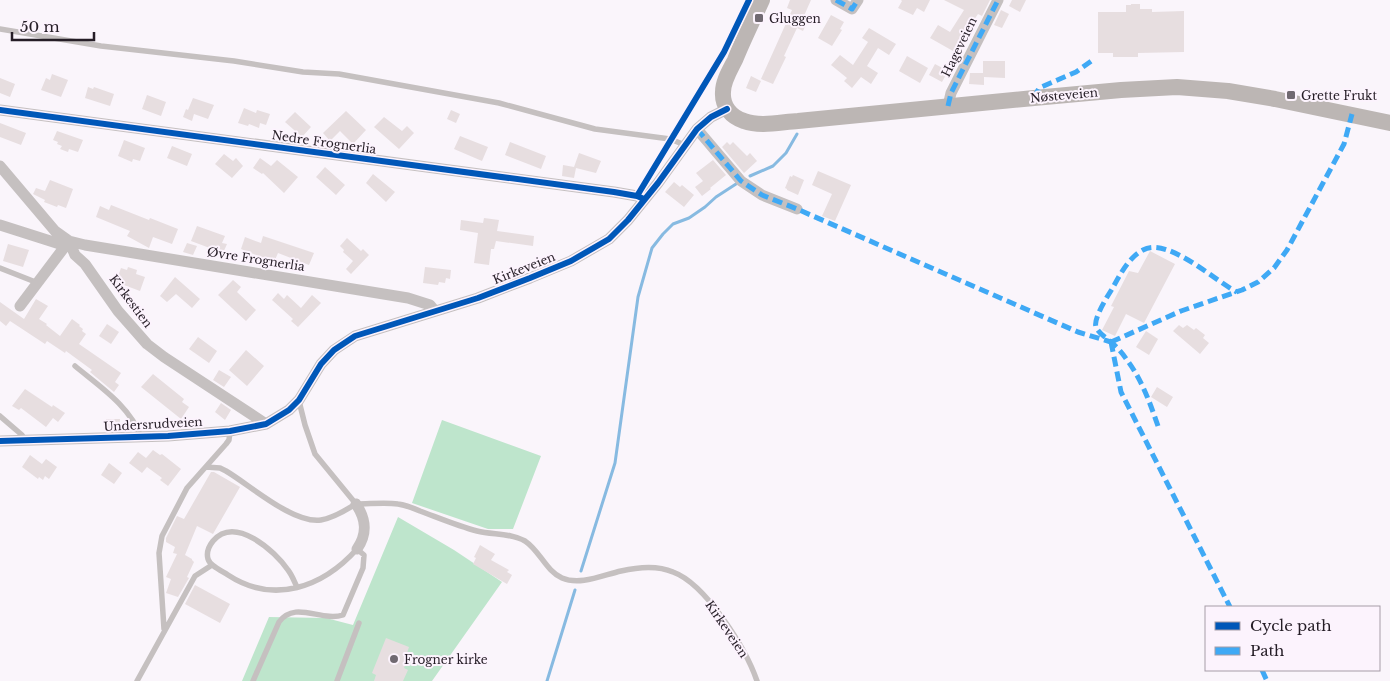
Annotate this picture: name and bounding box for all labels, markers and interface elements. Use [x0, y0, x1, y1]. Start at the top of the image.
scale bar [12, 10, 95, 42]
place label: Gluggen [769, 11, 821, 26]
marker: Gluggen [753, 12, 765, 24]
street label: Hageveien [938, 15, 980, 79]
text: 50 m [20, 17, 60, 36]
street label: Nøsteveien [1029, 85, 1099, 105]
place label: Grette Frukt [1301, 88, 1377, 103]
marker: Grette Frukt [1285, 89, 1297, 101]
street label: Nedre Frognerlia [271, 127, 378, 157]
street label: Øvre Frognerlia [206, 244, 306, 274]
street label: Kirkeveien [491, 249, 557, 287]
street label: Kirkestien [106, 272, 156, 330]
street label: Undersrudveien [103, 414, 203, 434]
street label: Kirkeveien [702, 597, 752, 661]
legend [1205, 606, 1380, 671]
text: Cycle path [1250, 616, 1332, 635]
text: Path [1250, 641, 1284, 660]
place label: Frogner kirke [404, 652, 488, 667]
marker: Frogner kirke [388, 653, 400, 665]

